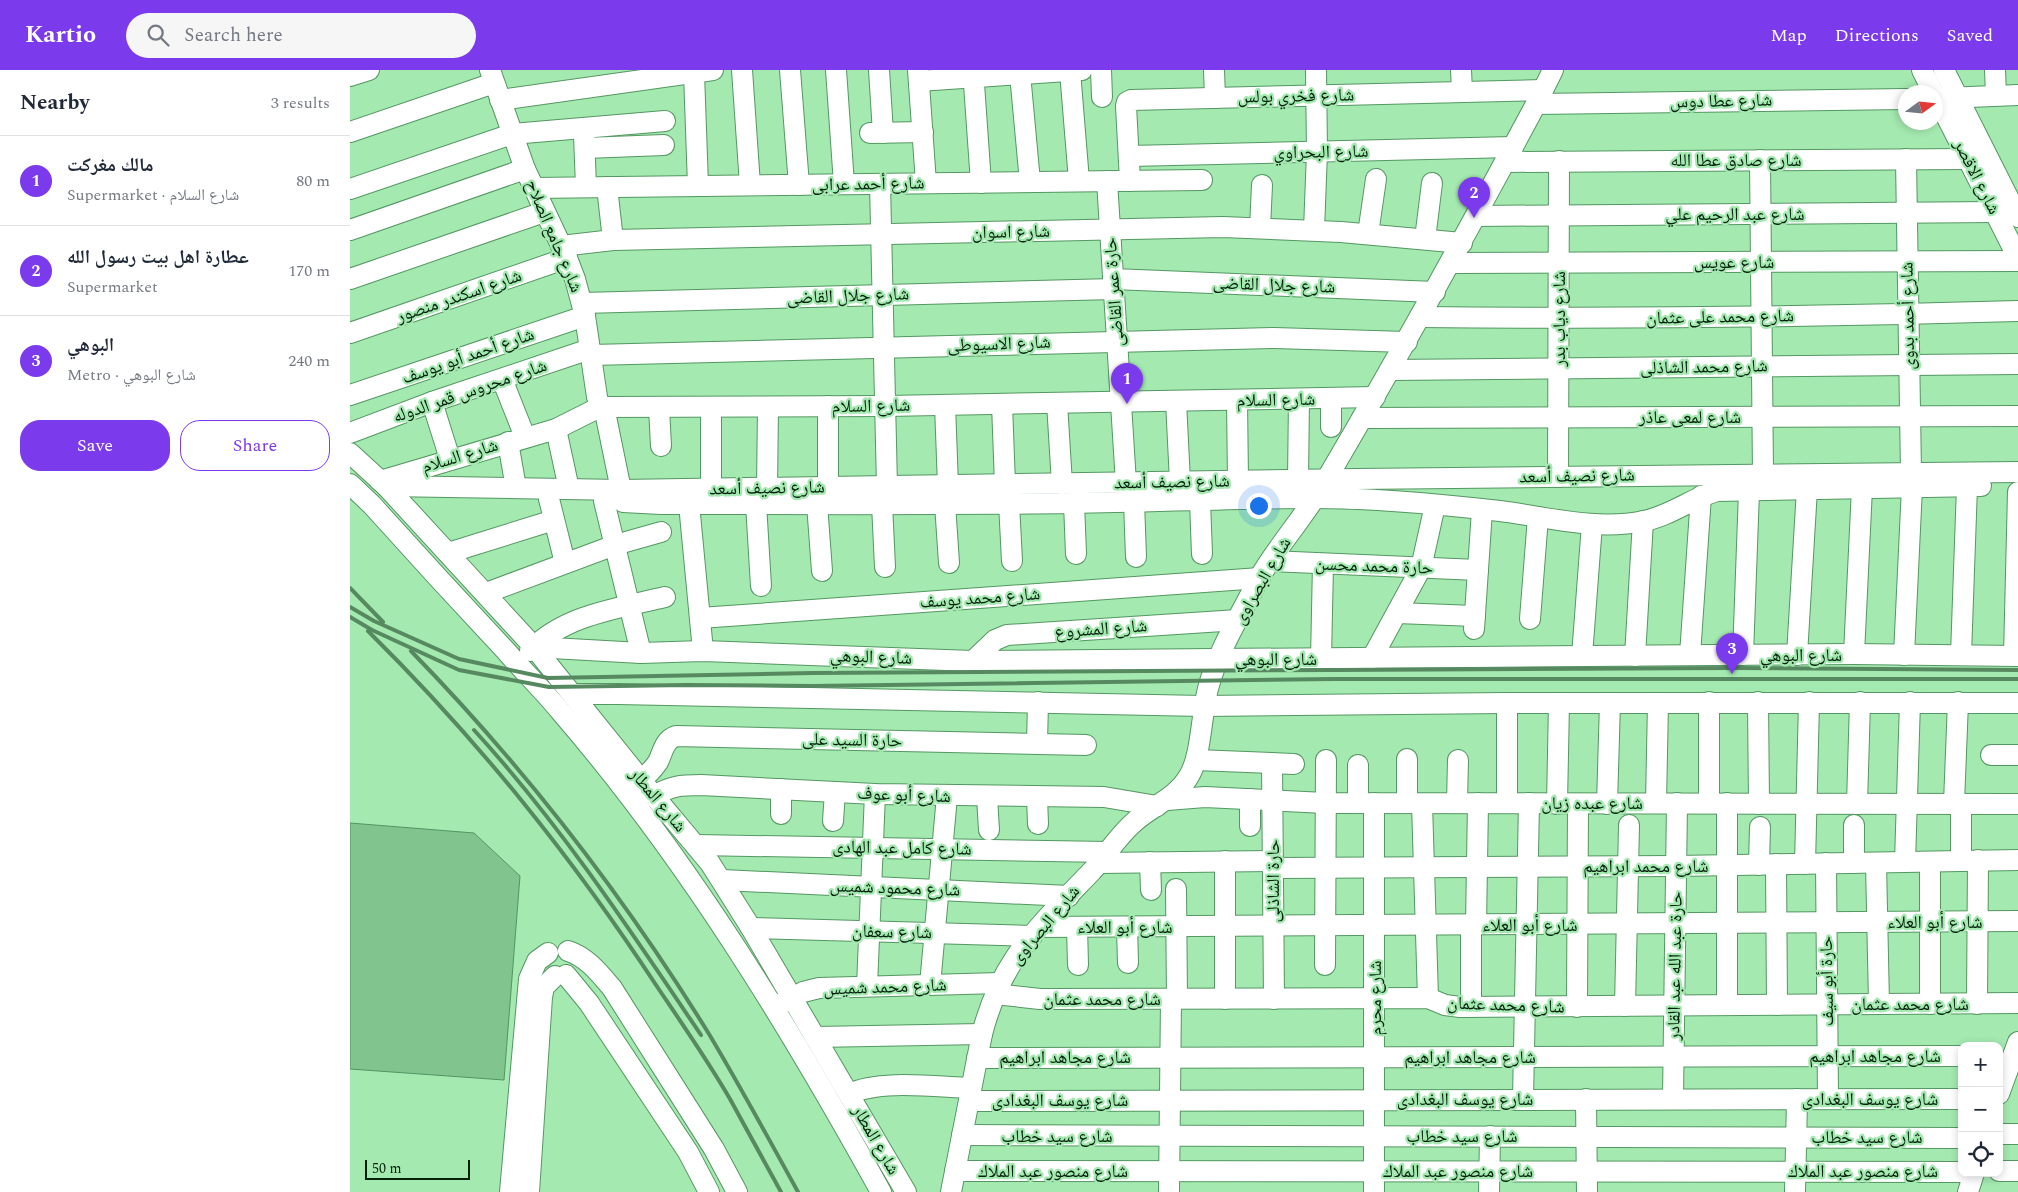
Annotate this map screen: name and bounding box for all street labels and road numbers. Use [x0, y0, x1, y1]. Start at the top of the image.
street label: شارع فخري بولس [1237, 81, 1355, 111]
street label: شارع عطا دوس [1670, 87, 1772, 115]
street label: شارع الاقصر [1946, 134, 2007, 219]
street label: شارع البحراوي [1273, 138, 1369, 167]
street label: شارع صادق عطا الله [1670, 147, 1802, 174]
street label: شارع أحمد عرابى [811, 170, 925, 198]
street label: شارع جامع الصلاح [518, 175, 590, 297]
street label: شارع عبد الرحيم علي [1665, 201, 1805, 228]
street label: شارع اسوان [972, 218, 1050, 246]
street label: حارة عمر القاضى [1097, 237, 1131, 347]
street label: شارع عويس [1694, 249, 1774, 276]
street label: شارع اسكندر منصور [392, 262, 525, 330]
street label: شارع أحمد بدوى [1894, 262, 1922, 370]
street label: شارع جلال القاضى [1212, 269, 1336, 301]
street label: شارع دياب بدر [1546, 271, 1573, 368]
street label: شارع جلال القاضى [786, 280, 910, 312]
street label: شارع محمد على عثمان [1646, 302, 1794, 332]
street label: شارع أحمد أبو يوسف [398, 321, 538, 391]
street label: شارع الاسيوطى [947, 329, 1051, 359]
street label: شارع محروس قمر الدوله [389, 352, 551, 430]
street label: شارع محمد الشاذلى [1640, 352, 1768, 382]
street label: شارع السلام [1236, 386, 1316, 414]
street label: شارع السلام [831, 392, 911, 420]
street label: شارع لمعى عاذر [1638, 404, 1741, 431]
street label: شارع السلام [418, 432, 502, 480]
street label: شارع نصيف أسعد [1519, 461, 1635, 491]
street label: شارع نصيف أسعد [1114, 467, 1230, 497]
street label: شارع نصيف أسعد [709, 473, 825, 503]
street label: شارع البصراوى [1226, 532, 1298, 630]
street label: حارة محمد محسن [1315, 550, 1433, 582]
street label: شارع محمد يوسف [919, 580, 1041, 616]
street label: شارع المشروع [1054, 612, 1148, 646]
street label: شارع البوهي [830, 642, 912, 672]
street label: شارع البوهي [1760, 642, 1842, 669]
street label: شارع البوهي [1235, 646, 1317, 673]
street label: حارة السيد على [802, 726, 902, 754]
street label: شارع المطار [622, 761, 693, 838]
street label: شارع أبو عوف [857, 780, 951, 810]
street label: شارع عبده زيان [1541, 790, 1643, 817]
street label: شارع كامل عبد الهادى [832, 833, 972, 863]
street label: حارة الشاذلى [1260, 839, 1287, 923]
street label: شارع محمد ابراهيم [1583, 853, 1709, 880]
street label: شارع محمود شميس [829, 872, 961, 904]
street label: شارع البصراوى [1003, 879, 1087, 971]
street label: حارة عبد الله عبد القادر [1660, 891, 1690, 1042]
street label: شارع أبو العلاء [1887, 909, 1983, 936]
street label: شارع أبو العلاء [1482, 912, 1578, 939]
street label: شارع أبو العلاء [1077, 914, 1173, 941]
street label: شارع سعفان [852, 918, 932, 946]
street label: حارة أبو سيف [1813, 936, 1841, 1026]
street label: شارع محرم [1362, 961, 1389, 1036]
street label: شارع محمد شميس [823, 971, 947, 1003]
street label: شارع محمد عثمان [1043, 986, 1161, 1013]
street label: شارع محمد عثمان [1447, 989, 1565, 1021]
street label: شارع محمد عثمان [1851, 991, 1969, 1018]
street label: شارع مجاهد ابراهيم [1809, 1043, 1941, 1070]
street label: شارع مجاهد ابراهيم [999, 1044, 1131, 1071]
street label: شارع مجاهد ابراهيم [1404, 1044, 1536, 1071]
street label: شارع يوسف البغدادى [1397, 1086, 1533, 1113]
street label: شارع يوسف البغدادى [1802, 1086, 1938, 1113]
street label: شارع يوسف البغدادى [992, 1087, 1128, 1114]
street label: شارع المطار [845, 1099, 907, 1180]
street label: شارع سيد خطاب [1001, 1123, 1113, 1150]
street label: شارع سيد خطاب [1406, 1123, 1518, 1150]
street label: شارع سيد خطاب [1811, 1124, 1923, 1151]
street label: شارع منصور عبد الملاك [978, 1158, 1128, 1185]
street label: شارع منصور عبد الملاك [1383, 1158, 1533, 1185]
street label: شارع منصور عبد الملاك [1788, 1158, 1938, 1185]

